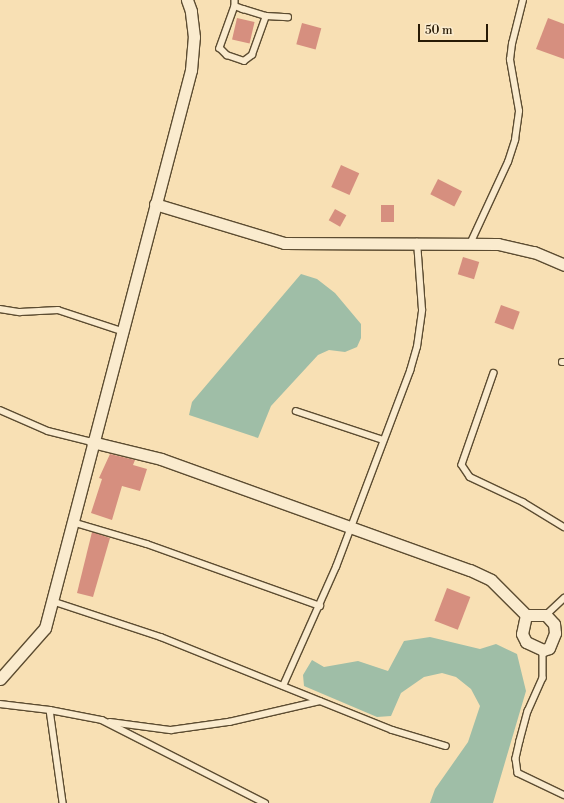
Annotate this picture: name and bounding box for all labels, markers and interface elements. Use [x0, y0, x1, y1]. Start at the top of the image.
scale bar [420, 16, 490, 42]
text: 50 m [425, 23, 453, 38]

